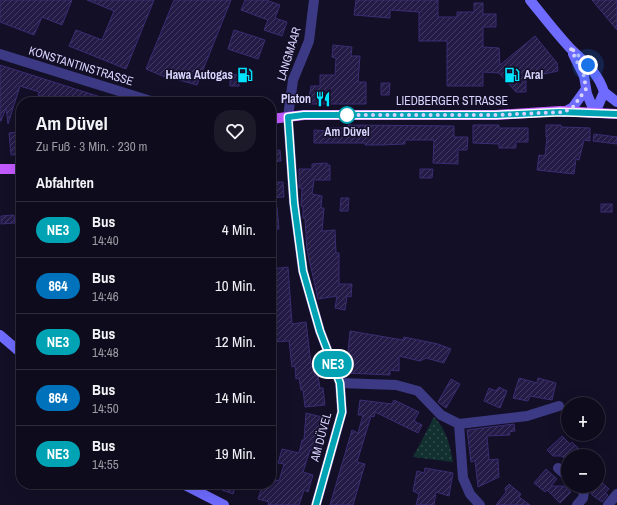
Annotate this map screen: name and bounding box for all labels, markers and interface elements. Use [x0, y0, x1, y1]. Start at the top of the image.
street label: LANGMAAR [273, 25, 305, 83]
street label: KONSTANTINSTRASSE [27, 42, 135, 90]
your location [578, 55, 598, 75]
fuel station icon: Hawa Autogas [236, 66, 254, 84]
fuel station icon: Aral [503, 66, 521, 84]
place label: Hawa Autogas [166, 67, 234, 83]
place label: Aral [524, 67, 543, 83]
restaurant icon: Platon [314, 90, 332, 108]
place label: Platon [281, 91, 311, 107]
street label: LIEDBERGER STRASSE [396, 93, 508, 109]
marker: Am Düvel [338, 106, 356, 124]
text: Am Düvel [36, 110, 108, 136]
button: heart [214, 110, 256, 152]
place label: Am Düvel [324, 124, 370, 140]
text: Zu Fuß · 3 Min. · 230 m [36, 138, 147, 155]
text: Abfahrten [36, 172, 94, 193]
text: Bus [92, 211, 115, 232]
text: 4 Min. [222, 219, 256, 240]
text: NE3 [47, 221, 69, 239]
text: 14:40 [92, 232, 119, 249]
text: Bus [92, 267, 115, 288]
text: 10 Min. [215, 275, 256, 296]
text: 864 [48, 277, 68, 295]
text: 14:46 [92, 288, 119, 305]
text: Bus [92, 323, 115, 344]
text: 12 Min. [215, 331, 256, 352]
text: NE3 [47, 333, 69, 351]
text: 14:48 [92, 344, 119, 361]
line badge: NE3 [310, 351, 356, 377]
text: NE3 [322, 355, 344, 373]
text: Bus [92, 379, 115, 400]
text: 14 Min. [215, 387, 256, 408]
text: 864 [48, 389, 68, 407]
map controls [561, 397, 605, 493]
button: + [561, 397, 605, 441]
text: 14:50 [92, 400, 119, 417]
street label: AM DÜVEL [306, 410, 335, 464]
text: Bus [92, 435, 115, 456]
text: 19 Min. [215, 443, 256, 464]
text: NE3 [47, 445, 69, 463]
button: − [561, 449, 605, 493]
text: 14:55 [92, 456, 119, 473]

